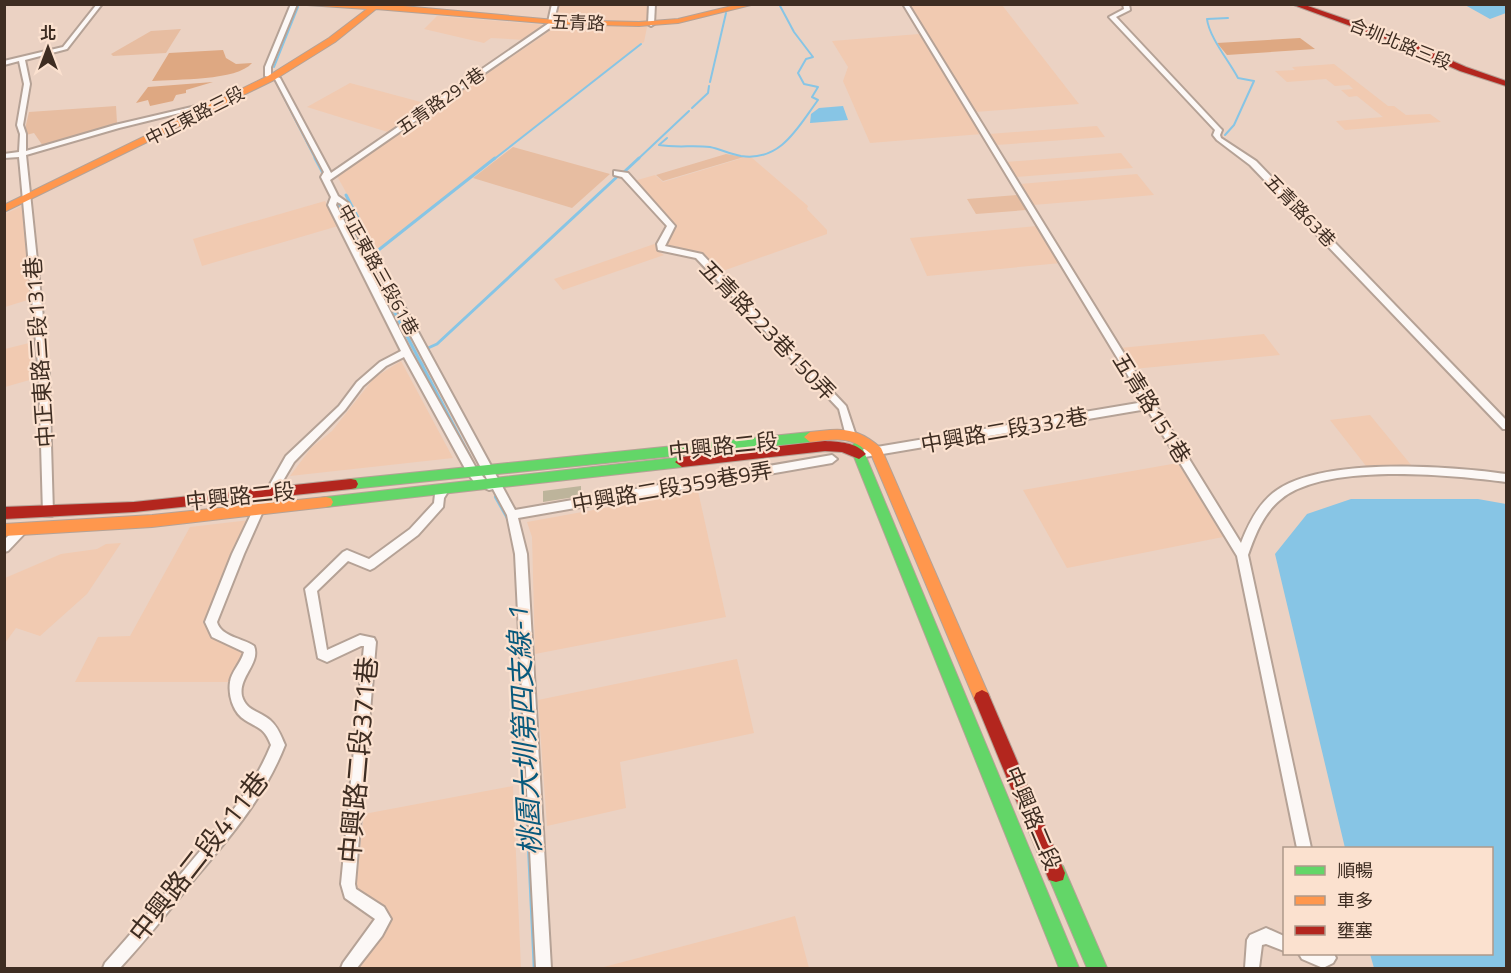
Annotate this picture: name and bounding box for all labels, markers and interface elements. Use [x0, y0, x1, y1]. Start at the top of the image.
street label: 五青路 [551, 8, 605, 37]
street label: 合圳北路三段 [1345, 11, 1455, 76]
north arrow [18, 18, 78, 78]
text: 北 [40, 21, 56, 45]
street label: 五青路291巷 [391, 60, 490, 141]
street label: 中正東路三段 [141, 79, 249, 152]
street label: 五青路63巷 [1259, 168, 1342, 253]
street label: 中正東路三段61巷 [331, 199, 426, 340]
street label: 五青路223巷150弄 [692, 252, 844, 408]
street label: 中正東路三段131巷 [15, 256, 63, 448]
street label: 五青路151巷 [1104, 346, 1200, 470]
street label: 中興路二段332巷 [918, 399, 1090, 461]
street label: 中興路二段 [667, 423, 779, 469]
street label: 中興路二段359巷9弄 [569, 453, 775, 521]
street label: 中興路二段 [184, 473, 296, 519]
water label: 桃園大圳第四支線-1 [495, 605, 551, 857]
street label: 中興路二段371巷 [328, 655, 387, 865]
street label: 中興路二段 [996, 761, 1070, 875]
street label: 中興路二段411巷 [118, 762, 278, 950]
legend [1283, 847, 1493, 955]
text: 順暢 [1337, 857, 1373, 884]
text: 車多 [1337, 887, 1373, 914]
text: 壅塞 [1337, 917, 1373, 944]

